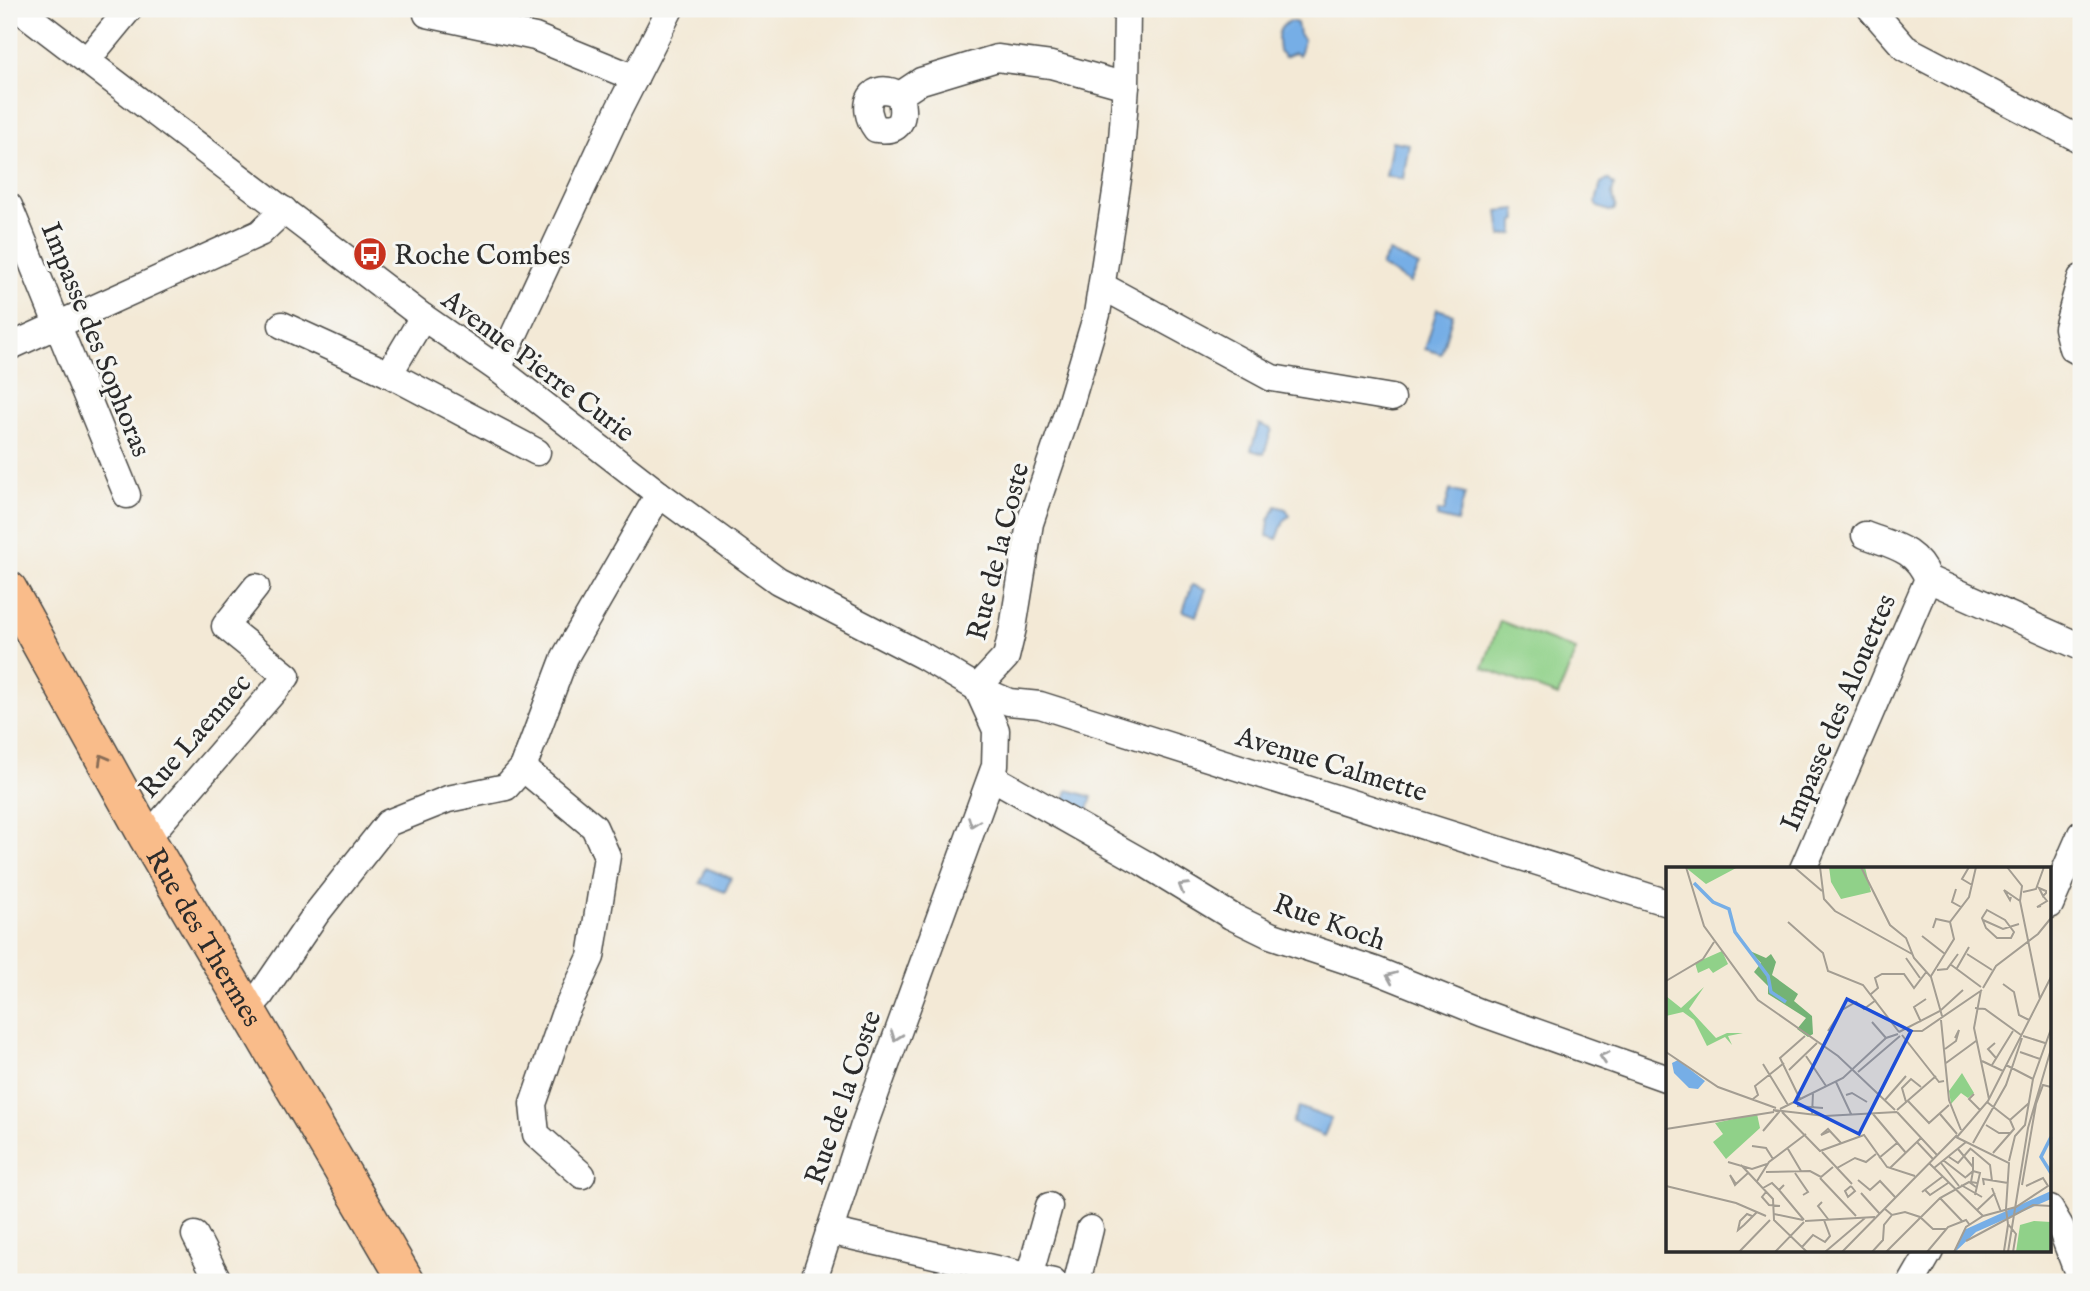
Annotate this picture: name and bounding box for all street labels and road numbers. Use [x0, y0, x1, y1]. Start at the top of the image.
street label: Impasse des Sophoras [32, 218, 158, 462]
street label: Avenue Pierre Curie [433, 282, 641, 451]
street label: Rue de la Coste [960, 459, 1038, 644]
street label: Impasse des Alouettes [1774, 589, 1905, 837]
street label: Rue Laennec [132, 667, 260, 806]
street label: Avenue Calmette [1231, 719, 1431, 811]
street label: Rue des Thermes [137, 842, 269, 1034]
street label: Rue Koch [1268, 887, 1390, 960]
street label: Rue de la Coste [798, 1006, 891, 1189]

